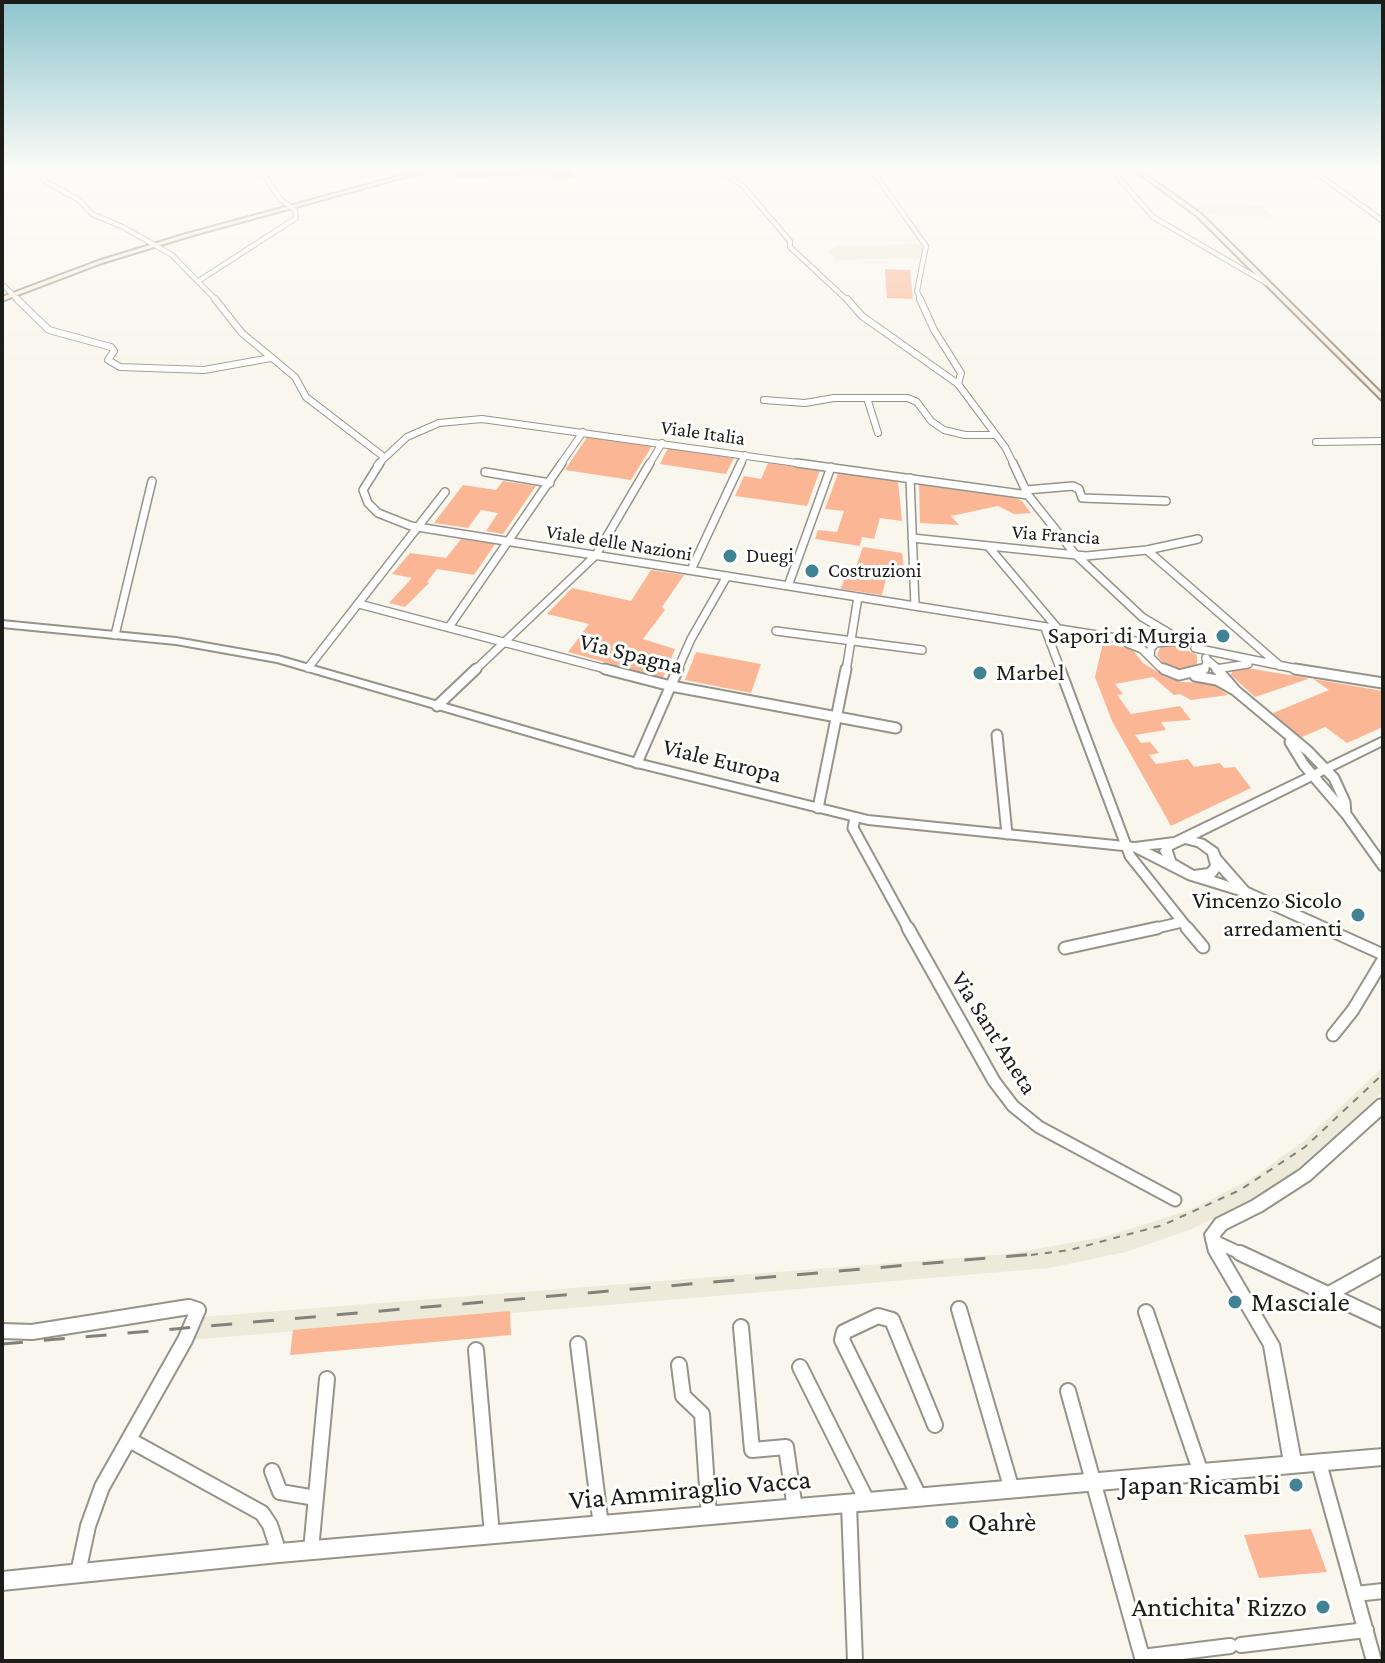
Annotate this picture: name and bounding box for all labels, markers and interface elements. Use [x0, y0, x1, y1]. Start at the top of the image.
street label: Viale Italia [659, 415, 747, 451]
street label: Viale delle Nazioni [544, 520, 694, 566]
street label: Via Francia [1011, 520, 1101, 550]
place label: Duegi [746, 544, 794, 568]
marker: Duegi [721, 547, 739, 565]
place label: Costruzioni [828, 559, 921, 583]
marker: Costruzioni [803, 562, 821, 580]
place label: Sapori di Murgia [1048, 622, 1207, 650]
street label: Via Spagna [576, 627, 686, 681]
marker: Sapori di Murgia [1214, 627, 1232, 645]
place label: Marbel [996, 659, 1065, 687]
marker: Marbel [971, 664, 989, 682]
street label: Viale Europa [660, 732, 784, 790]
place label: Vincenzo Sicolo arredamenti [1192, 887, 1342, 943]
marker: Vincenzo Sicolo arredamenti [1349, 906, 1367, 924]
street label: Via Sant'Aneta [945, 966, 1043, 1100]
place label: Masciale [1251, 1285, 1350, 1319]
marker: Masciale [1226, 1293, 1244, 1311]
street label: Via Ammiraglio Vacca [568, 1463, 812, 1517]
place label: Japan Ricambi [1119, 1468, 1280, 1502]
marker: Japan Ricambi [1287, 1476, 1305, 1494]
place label: Qahrè [968, 1505, 1036, 1539]
marker: Qahrè [943, 1513, 961, 1531]
place label: Antichita' Rizzo [1131, 1590, 1307, 1624]
marker: Antichita' Rizzo [1314, 1598, 1332, 1616]

